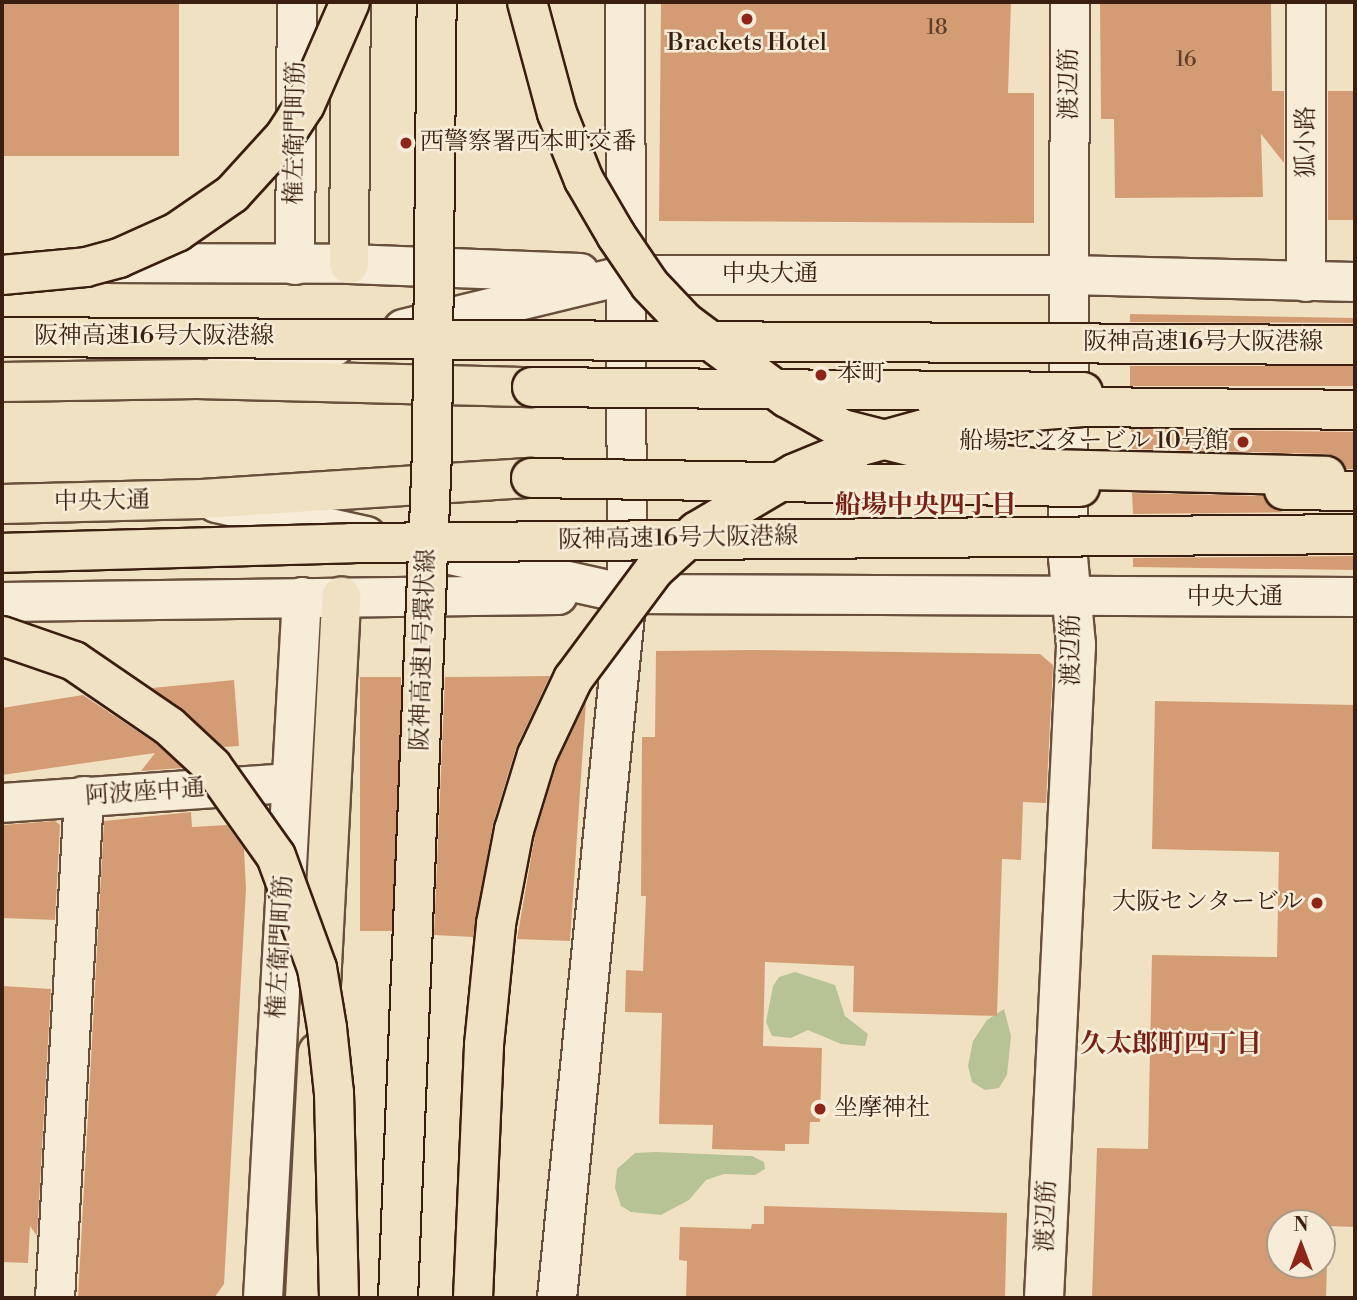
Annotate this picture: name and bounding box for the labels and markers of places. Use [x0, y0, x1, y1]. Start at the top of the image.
marker: Brackets Hotel [739, 11, 755, 27]
place label: Brackets Hotel [667, 30, 827, 58]
place label: 西警察署西本町交番 [420, 129, 636, 157]
marker: 西警察署西本町交番 [398, 135, 414, 151]
place label: 本町 [837, 361, 885, 389]
marker: 本町 [811, 365, 831, 385]
place label: 船場センタービル 10号館 [959, 428, 1229, 456]
marker: 船場センタービル 10号館 [1235, 434, 1251, 450]
place label: 大阪センタービル [1111, 889, 1303, 917]
marker: 大阪センタービル [1309, 895, 1325, 911]
place label: 坐摩神社 [834, 1095, 930, 1123]
marker: 坐摩神社 [812, 1101, 828, 1117]

